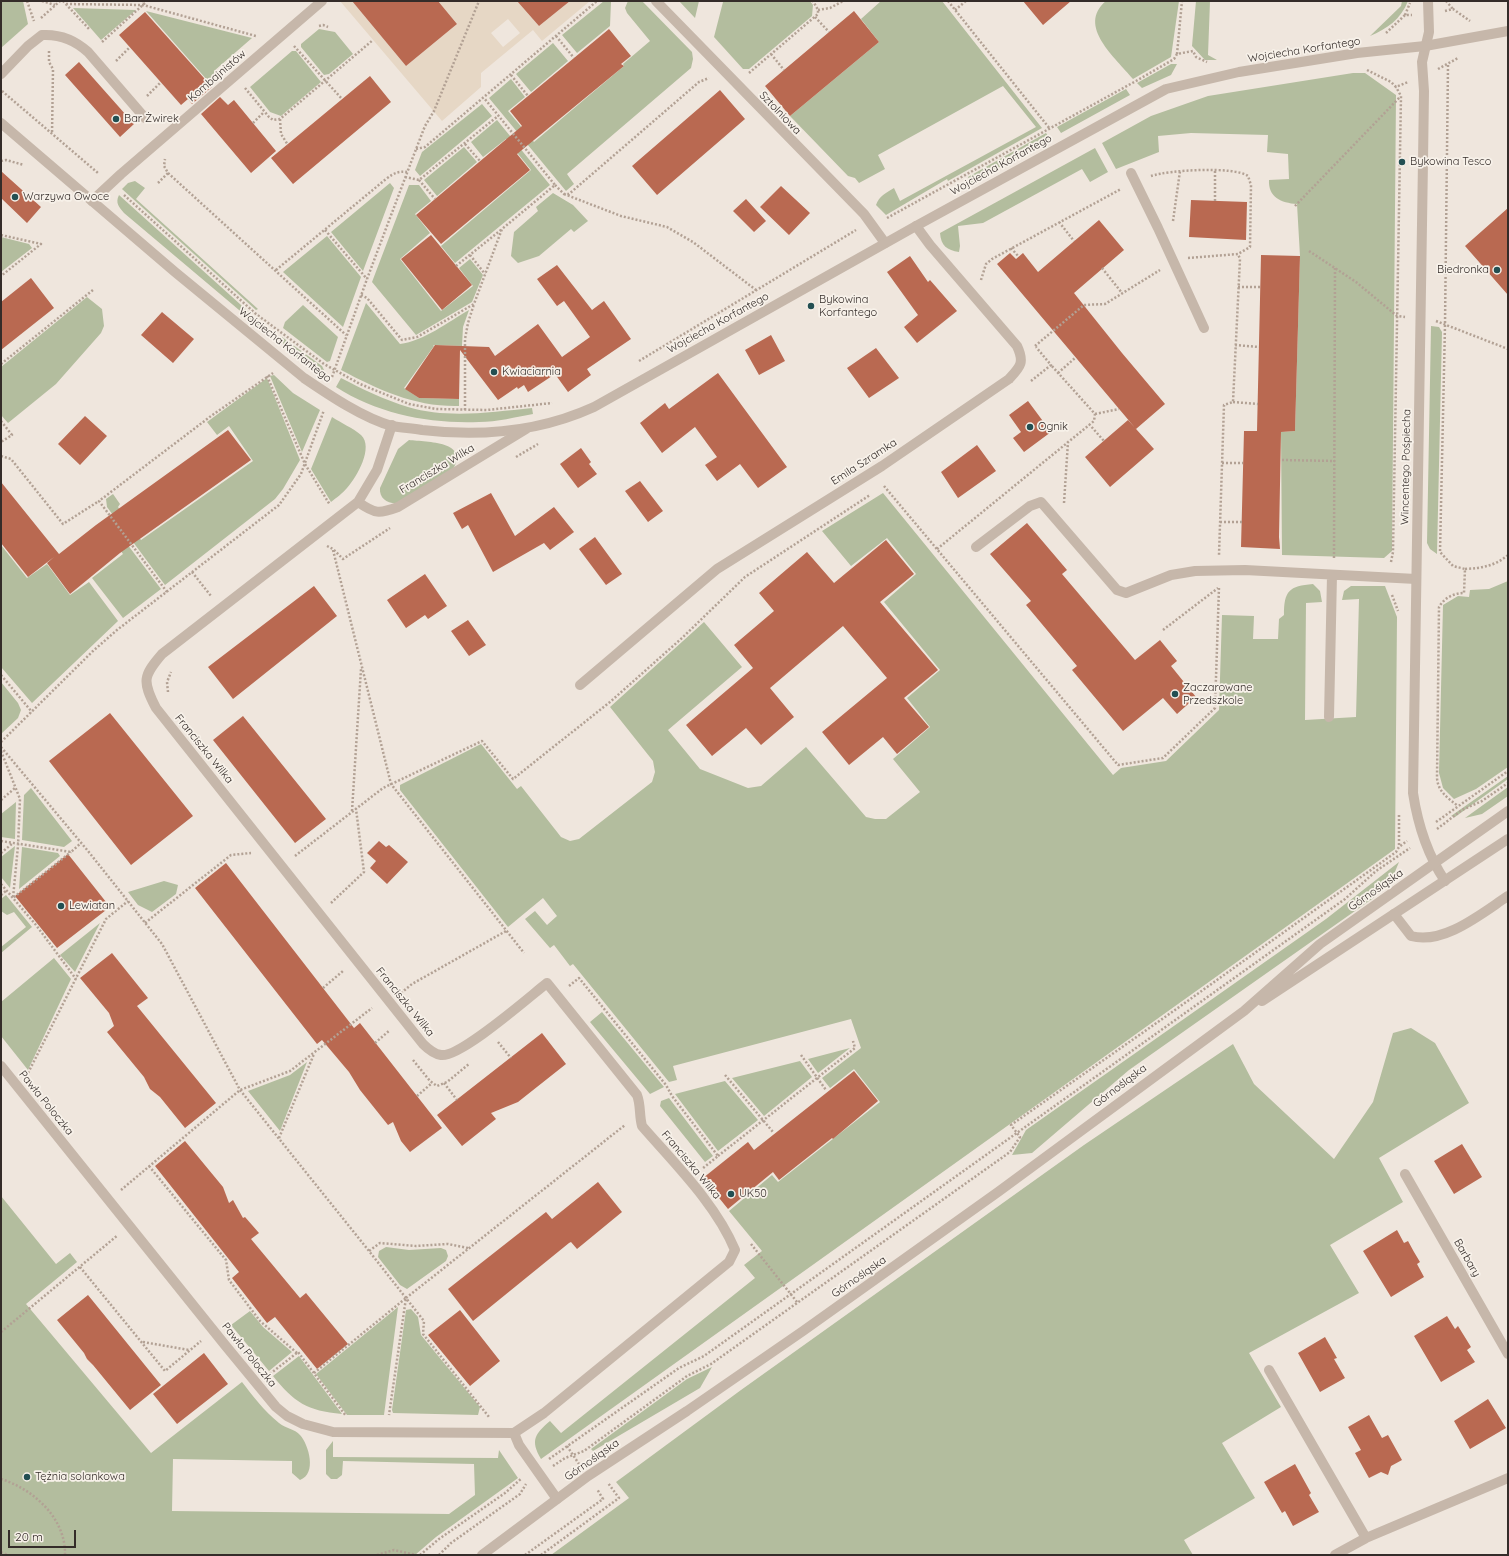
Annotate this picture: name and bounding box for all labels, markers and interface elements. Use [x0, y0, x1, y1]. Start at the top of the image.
street label: Wojciecha Korfantego [1247, 35, 1361, 65]
street label: Kombajnistów [185, 47, 249, 105]
street label: Sztolniowa [756, 89, 804, 137]
place label: Bar Żwirek [124, 112, 179, 126]
marker: Bar Żwirek [111, 114, 121, 124]
street label: Wojciecha Korfantego [948, 132, 1054, 198]
place label: Bykowina Tesco [1410, 155, 1491, 169]
marker: Bykowina Tesco [1397, 157, 1407, 167]
place label: Warzywa Owoce [23, 190, 109, 204]
marker: Warzywa Owoce [10, 192, 20, 202]
place label: Biedronka [1437, 263, 1489, 277]
marker: Biedronka [1492, 265, 1502, 275]
street label: Wojciecha Korfantego [665, 290, 771, 356]
place label: Bykowina Korfantego [819, 293, 877, 319]
marker: Bykowina Korfantego [806, 301, 816, 311]
street label: Wojciecha Korfantego [236, 305, 334, 385]
place label: Kwiaciarnia [502, 365, 561, 379]
marker: Kwiaciarnia [489, 367, 499, 377]
street label: Wincentego Pośpiecha [1398, 409, 1414, 525]
place label: Ognik [1038, 420, 1068, 434]
marker: Ognik [1025, 422, 1035, 432]
street label: Emila Szramka [829, 436, 899, 488]
street label: Franciszka Wilka [397, 441, 477, 497]
place label: Zaczarowane Przedszkole [1183, 681, 1253, 707]
marker: Zaczarowane Przedszkole [1170, 689, 1180, 699]
street label: Franciszka Wilka [172, 712, 236, 786]
street label: Górnośląska [1346, 866, 1406, 914]
place label: Lewiatan [69, 899, 115, 913]
marker: Lewiatan [56, 901, 66, 911]
street label: Franciszka Wilka [373, 965, 437, 1039]
street label: Górnośląska [1091, 1062, 1149, 1110]
street label: Pawła Poloczka [16, 1068, 76, 1138]
street label: Franciszka Wilka [659, 1128, 723, 1202]
place label: UK50 [739, 1187, 767, 1201]
marker: UK50 [726, 1189, 736, 1199]
street label: Barbary [1451, 1237, 1483, 1279]
street label: Górnośląska [829, 1253, 889, 1301]
street label: Pawła Poloczka [219, 1320, 279, 1390]
street label: Górnośląska [562, 1436, 622, 1484]
place label: Tężnia solankowa [35, 1470, 125, 1484]
marker: Tężnia solankowa [22, 1472, 32, 1482]
scale bar [10, 1522, 78, 1548]
text: 20 m [15, 1529, 43, 1544]

